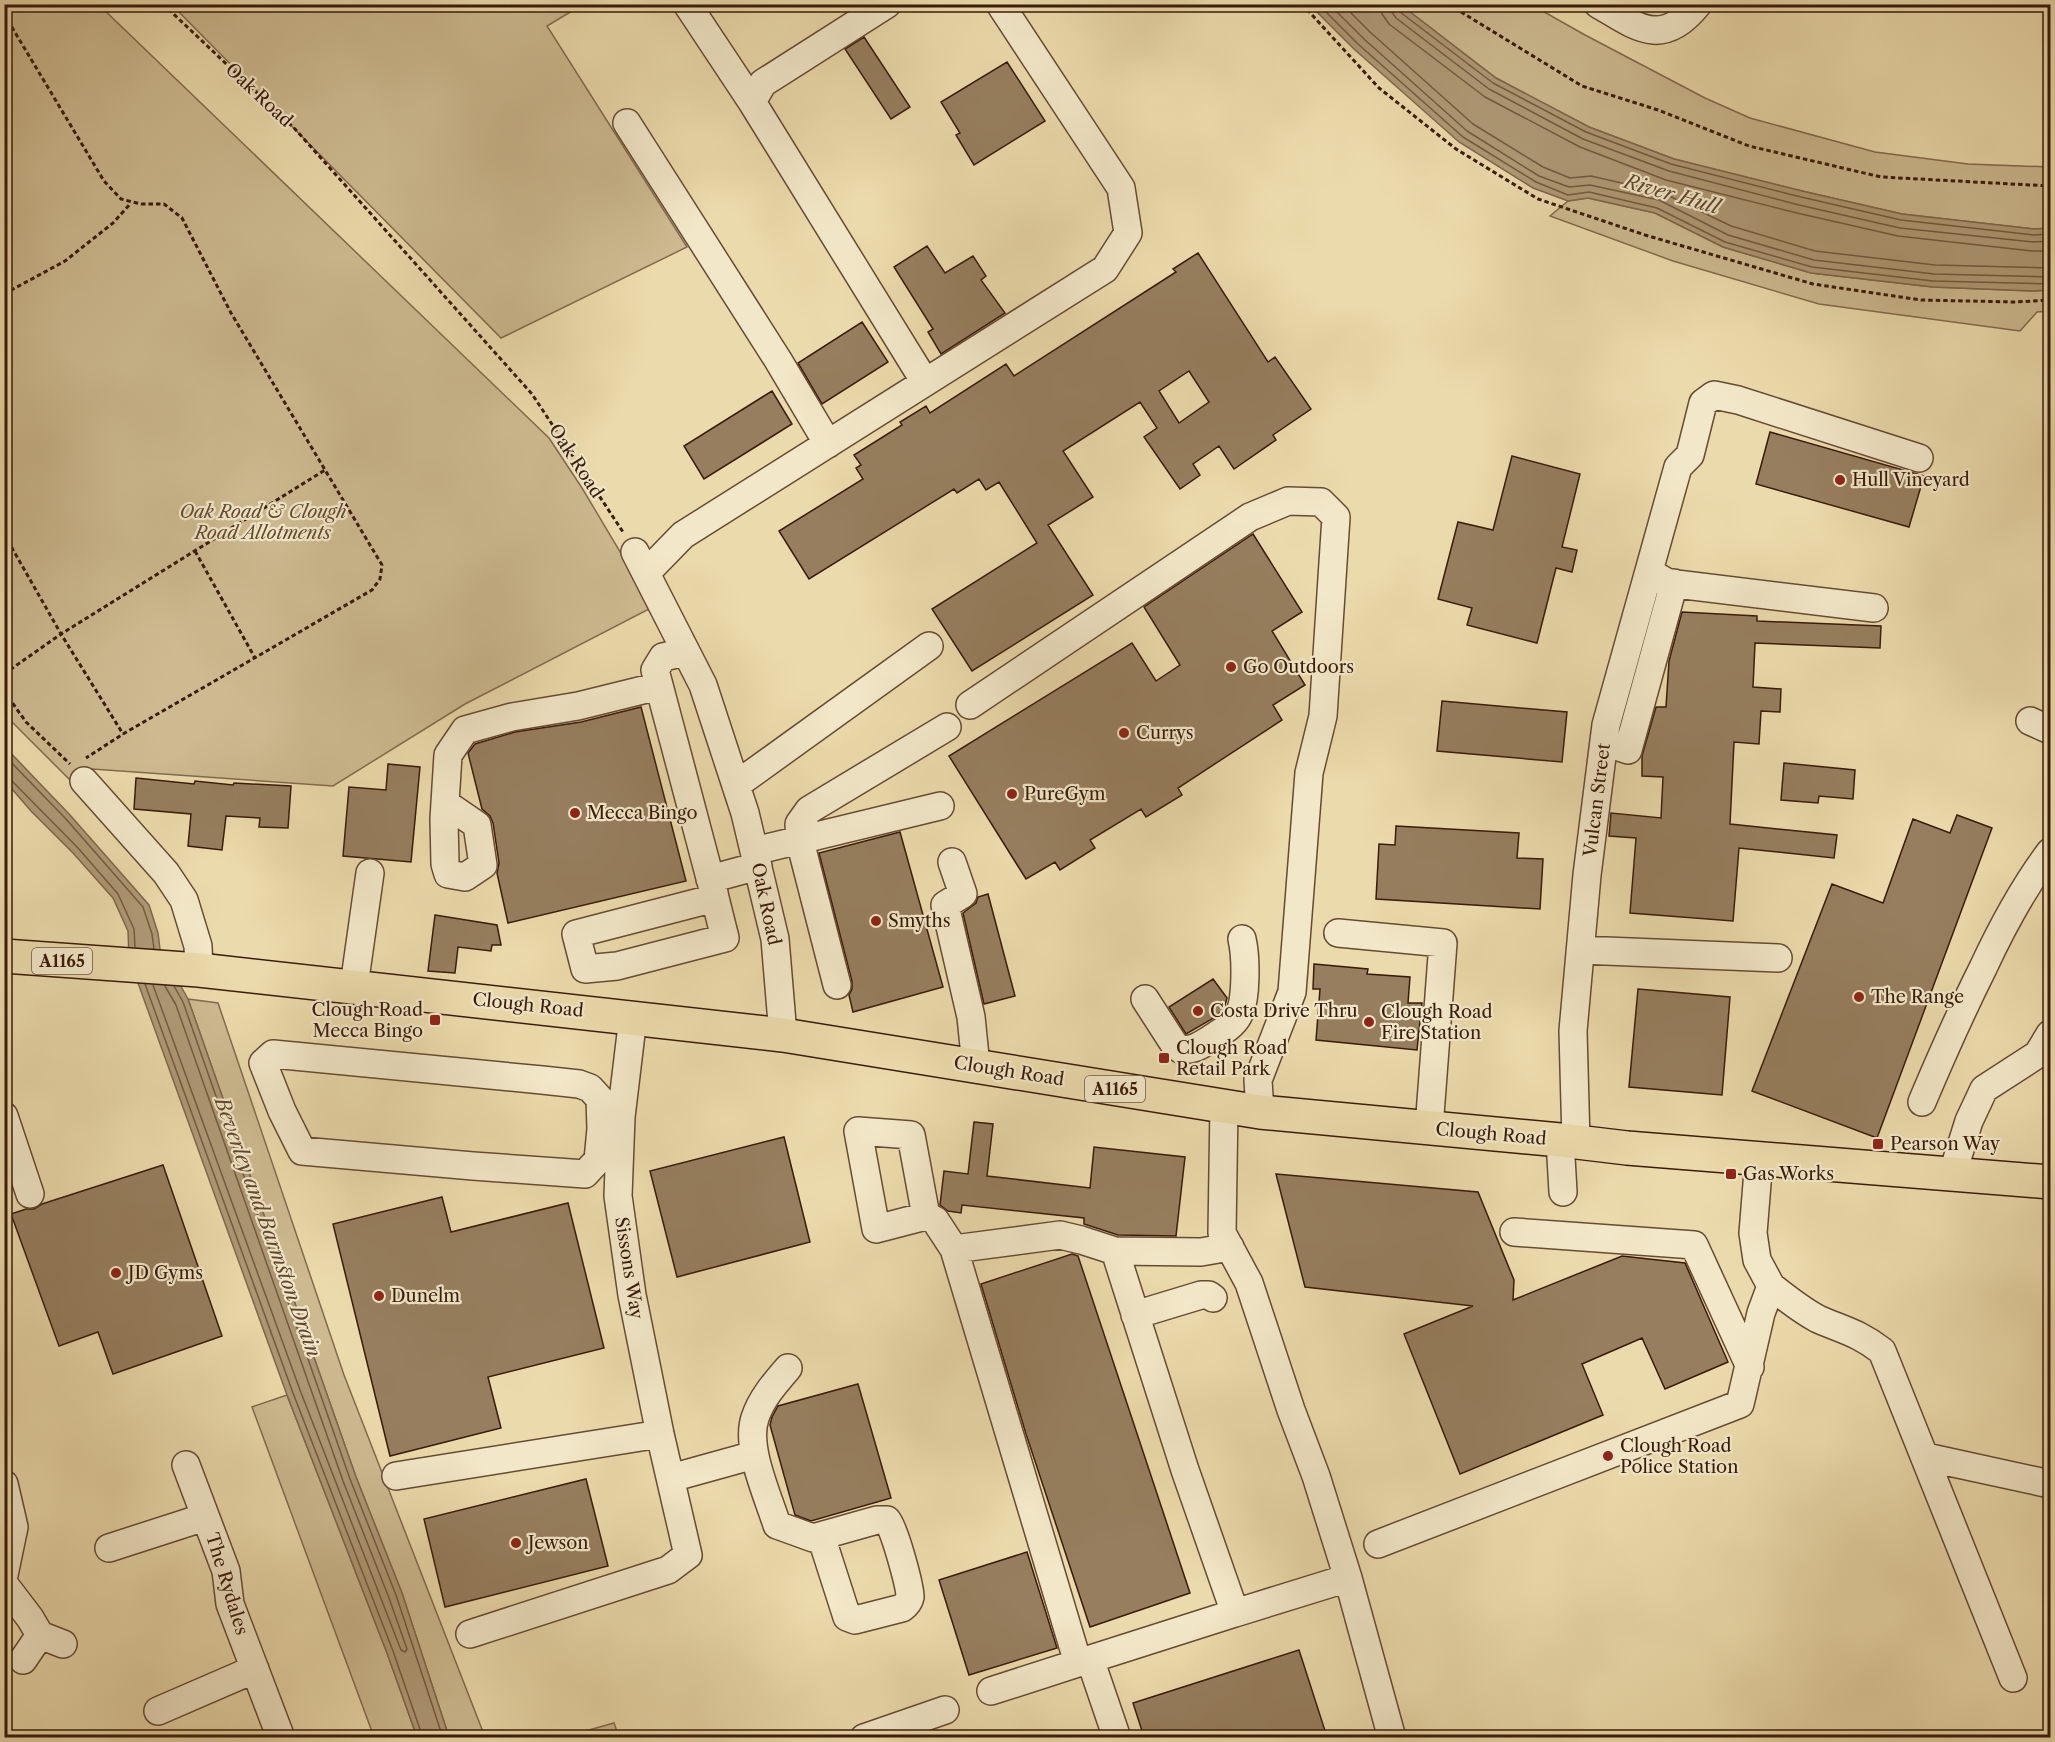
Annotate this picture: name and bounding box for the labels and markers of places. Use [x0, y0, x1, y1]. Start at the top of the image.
place label: Hull Vineyard [1852, 469, 1970, 491]
marker: Hull Vineyard [1833, 473, 1847, 487]
place label: Go Outdoors [1243, 656, 1354, 678]
marker: Go Outdoors [1224, 660, 1238, 674]
place label: Currys [1136, 722, 1194, 744]
marker: Currys [1117, 726, 1131, 740]
place label: PureGym [1024, 783, 1106, 805]
marker: PureGym [1005, 787, 1019, 801]
place label: Mecca Bingo [587, 802, 698, 824]
marker: Mecca Bingo [568, 806, 582, 820]
place label: Smyths [888, 910, 951, 932]
marker: Smyths [869, 914, 883, 928]
place label: The Range [1871, 986, 1964, 1008]
marker: The Range [1852, 990, 1866, 1004]
place label: Clough Road Mecca Bingo [312, 999, 423, 1042]
place label: Costa Drive Thru [1210, 1000, 1358, 1022]
place label: Clough Road Fire Station [1381, 1001, 1492, 1044]
marker: Costa Drive Thru [1191, 1004, 1205, 1018]
marker: Clough Road Mecca Bingo [428, 1013, 442, 1027]
marker: Clough Road Fire Station [1362, 1015, 1376, 1029]
place label: Clough Road Retail Park [1176, 1037, 1287, 1080]
marker: Clough Road Retail Park [1157, 1051, 1171, 1065]
place label: Pearson Way [1890, 1133, 2001, 1155]
marker: Pearson Way [1871, 1137, 1885, 1151]
place label: Gas Works [1743, 1163, 1834, 1185]
marker: Gas Works [1724, 1167, 1738, 1181]
place label: JD Gyms [125, 1262, 203, 1284]
marker: JD Gyms [109, 1266, 123, 1280]
place label: Dunelm [391, 1285, 460, 1307]
marker: Dunelm [372, 1289, 386, 1303]
place label: Clough Road Police Station [1620, 1435, 1738, 1478]
marker: Clough Road Police Station [1601, 1449, 1615, 1463]
place label: Jewson [525, 1532, 589, 1554]
marker: Jewson [509, 1536, 523, 1550]

